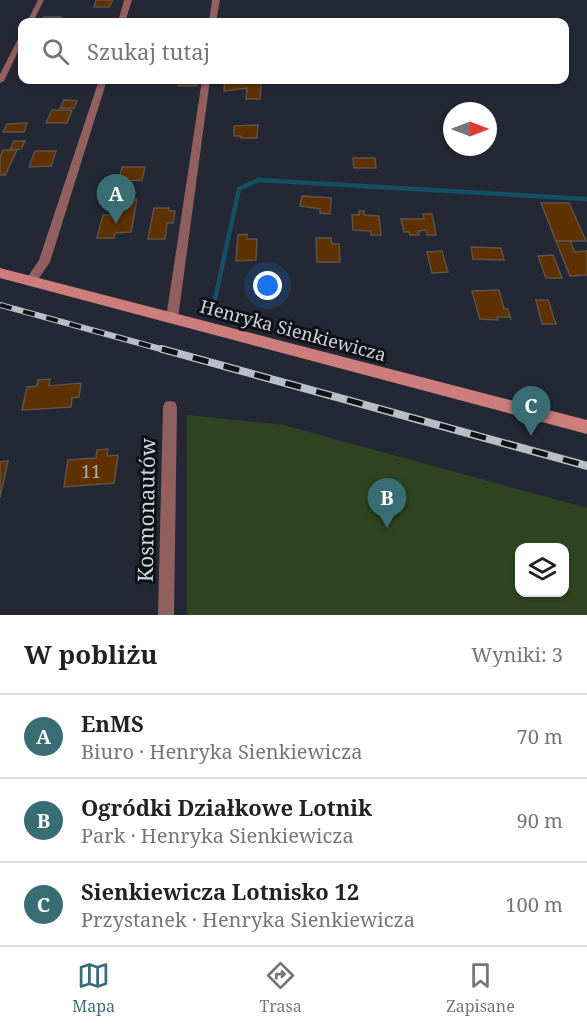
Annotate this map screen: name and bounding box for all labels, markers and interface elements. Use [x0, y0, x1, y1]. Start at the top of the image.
search box [18, 18, 569, 84]
icon: search [39, 35, 72, 68]
text: Szukaj tutaj [87, 36, 210, 66]
north arrow [443, 102, 497, 156]
pin: A [96, 174, 136, 224]
your location [253, 271, 282, 300]
street label: Henryka Sienkiewicza [198, 294, 389, 366]
pin: C [512, 386, 550, 436]
street label: Kosmonautów [131, 437, 161, 582]
house number: 11 [81, 459, 101, 483]
pin: B [368, 478, 406, 528]
map controls [515, 543, 569, 597]
button: layers [515, 543, 569, 597]
text: W pobliżu [24, 636, 158, 672]
text: Wyniki: 3 [471, 641, 563, 668]
text: EnMS [81, 708, 144, 738]
text: A [36, 723, 51, 750]
text: 70 m [517, 723, 563, 750]
text: Biuro · Henryka Sienkiewicza [81, 738, 363, 765]
text: Ogródki Działkowe Lotnik [81, 792, 372, 822]
text: B [37, 807, 50, 834]
text: 90 m [517, 807, 563, 834]
text: Park · Henryka Sienkiewicza [81, 822, 354, 849]
text: Sienkiewicza Lotnisko 12 [81, 876, 359, 906]
text: C [37, 891, 50, 918]
text: 100 m [505, 891, 563, 918]
text: Przystanek · Henryka Sienkiewicza [81, 906, 415, 933]
tab: Mapa [72, 959, 115, 1017]
tab: Trasa [260, 959, 302, 1017]
tab: Zapisane [446, 959, 515, 1017]

